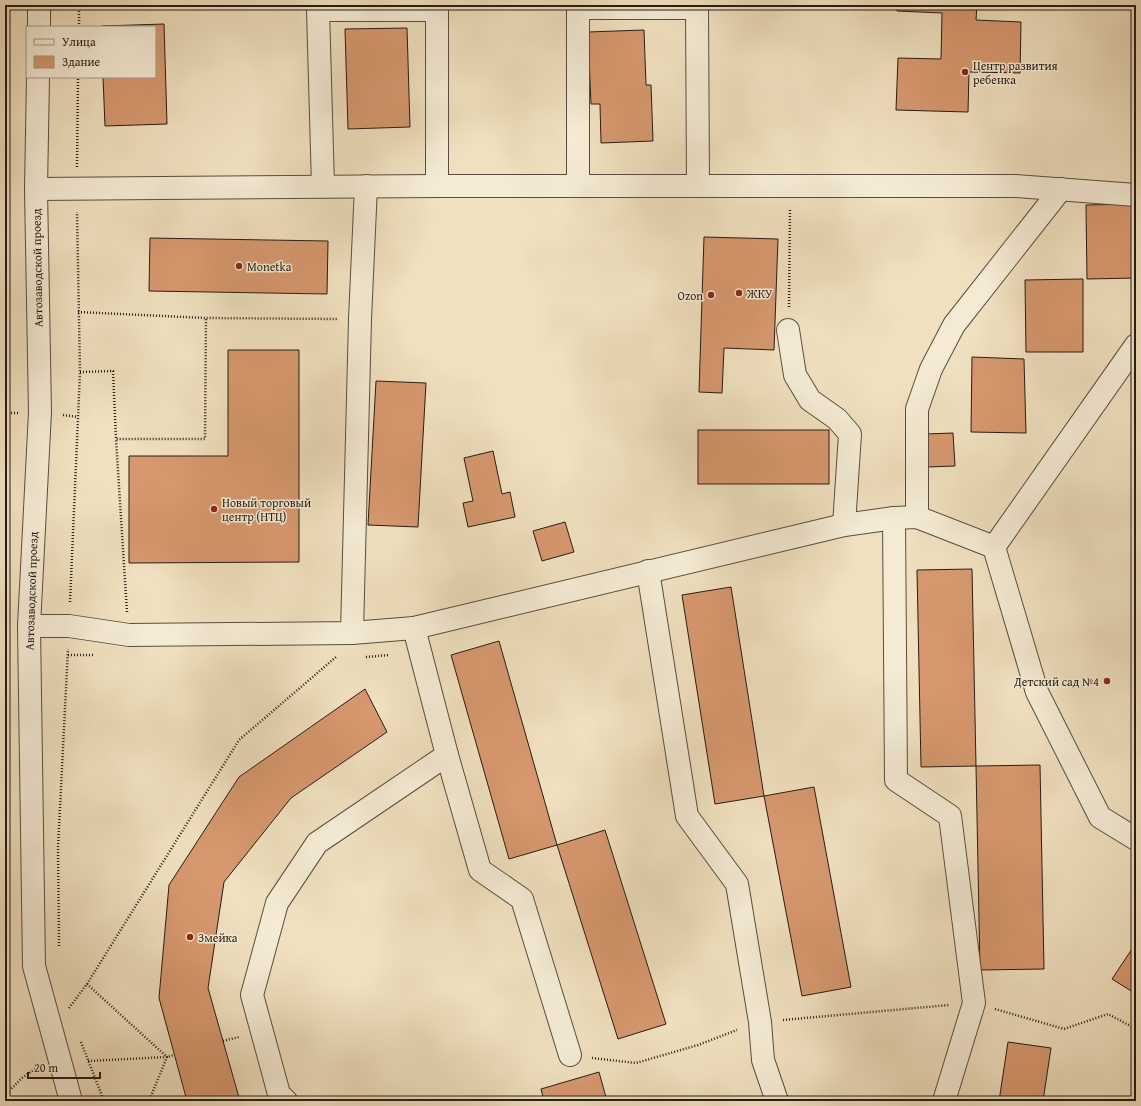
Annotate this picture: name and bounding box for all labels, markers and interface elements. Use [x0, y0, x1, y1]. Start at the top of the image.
legend [26, 26, 156, 78]
text: Улица [62, 33, 96, 50]
text: Здание [62, 53, 101, 70]
place label: Центр развития ребенка [973, 57, 1058, 88]
marker: Центр развития ребенка [960, 67, 970, 77]
street label: Автозаводской проезд [27, 208, 47, 327]
place label: Monetka [247, 258, 292, 275]
marker: Monetka [234, 261, 244, 271]
place label: ЖКУ [746, 285, 773, 302]
place label: Ozon [678, 287, 703, 304]
marker: ЖКУ [734, 288, 744, 298]
marker: Ozon [706, 290, 716, 300]
place label: Новый торговый центр (НТЦ) [222, 494, 311, 525]
marker: Новый торговый центр (НТЦ) [209, 504, 219, 514]
street label: Автозаводской проезд [20, 531, 42, 651]
place label: Детский сад №4 [1013, 673, 1099, 690]
marker: Детский сад №4 [1102, 676, 1112, 686]
place label: Змейка [198, 929, 238, 946]
marker: Змейка [185, 932, 195, 942]
scale bar [28, 1054, 100, 1080]
text: 20 m [34, 1059, 58, 1076]

